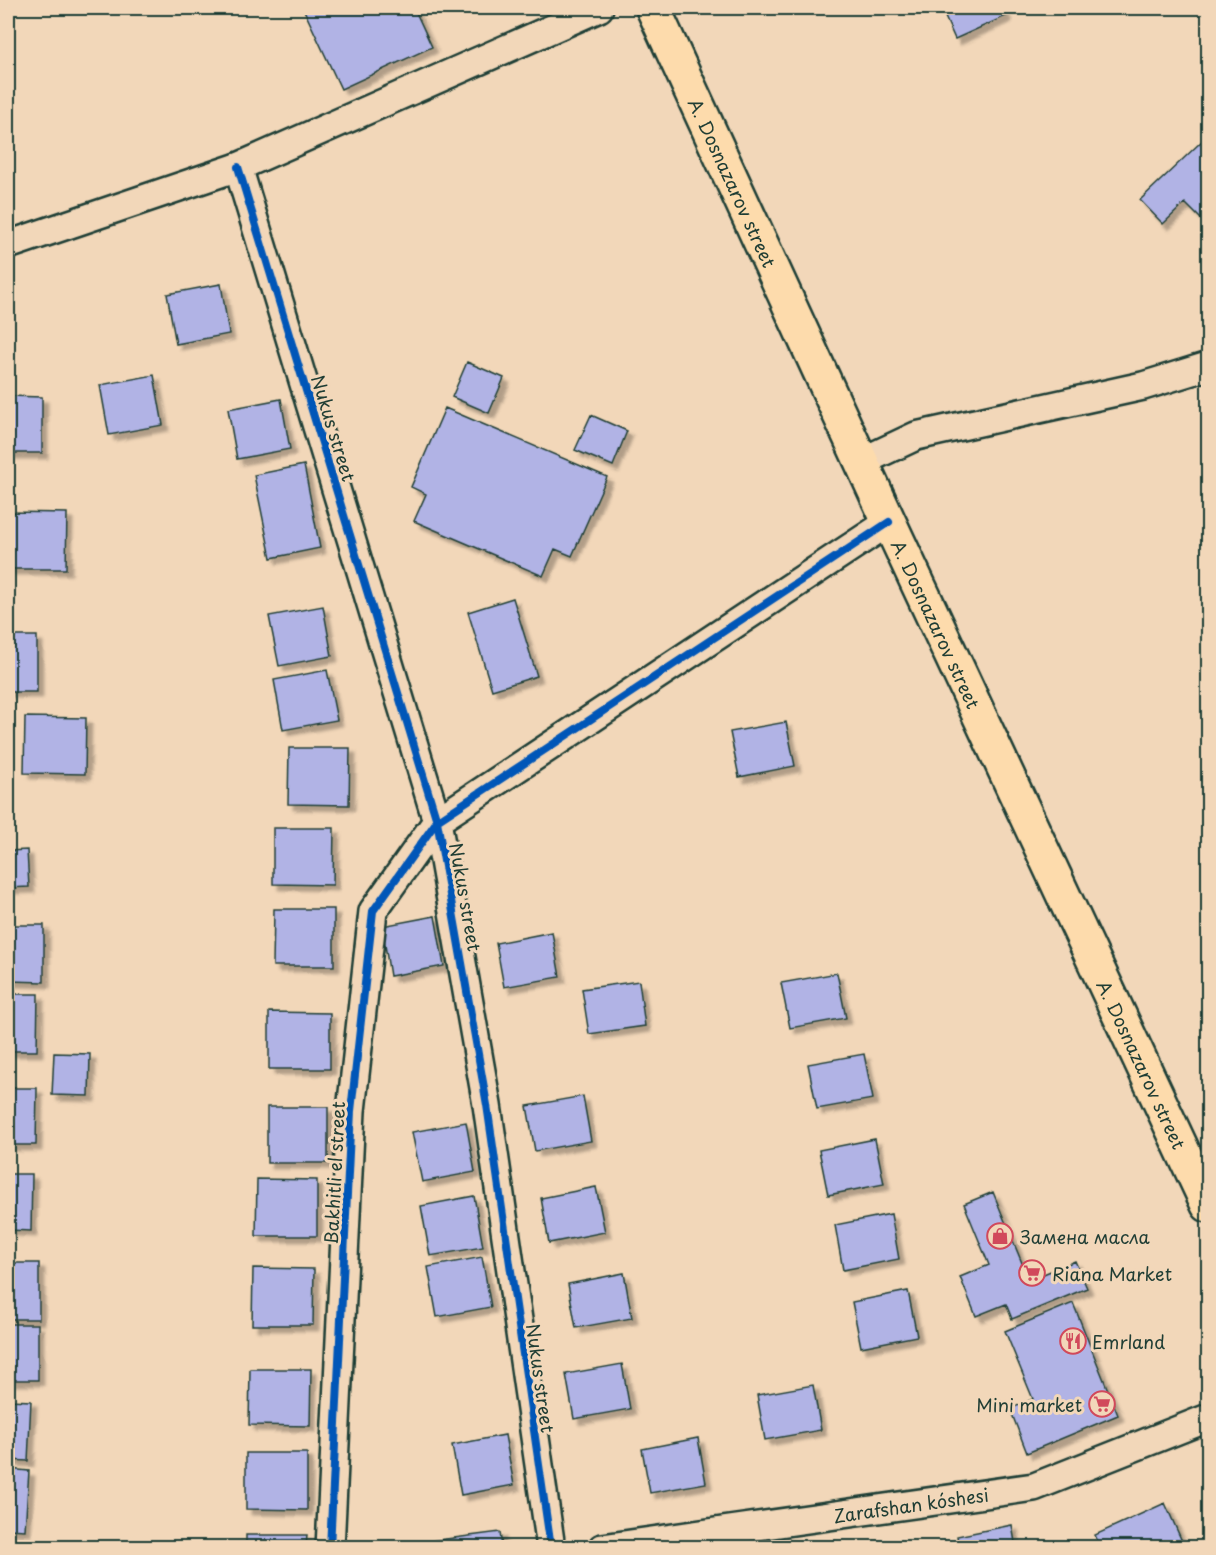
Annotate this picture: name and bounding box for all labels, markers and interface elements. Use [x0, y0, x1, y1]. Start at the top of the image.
street label: A. Dosnazarov street [683, 93, 784, 272]
street label: Nukus street [305, 372, 363, 484]
street label: A. Dosnazarov street [885, 535, 988, 713]
street label: Nukus street [443, 841, 489, 953]
street label: A. Dosnazarov street [1091, 975, 1193, 1153]
street label: Bakhitli el street [317, 1101, 351, 1245]
shop icon: Замена масла [985, 1221, 1015, 1251]
place label: Замена масла [1020, 1223, 1150, 1250]
supermarket icon: Riana Market [1017, 1258, 1047, 1288]
place label: Riana Market [1052, 1260, 1172, 1287]
street label: Nukus street [520, 1322, 562, 1434]
restaurant icon: Emrland [1058, 1326, 1088, 1356]
place label: Emrland [1092, 1328, 1165, 1355]
supermarket icon: Mini market [1087, 1389, 1117, 1419]
place label: Mini market [976, 1391, 1082, 1418]
street label: Zarafshan kóshesi [832, 1480, 990, 1529]

